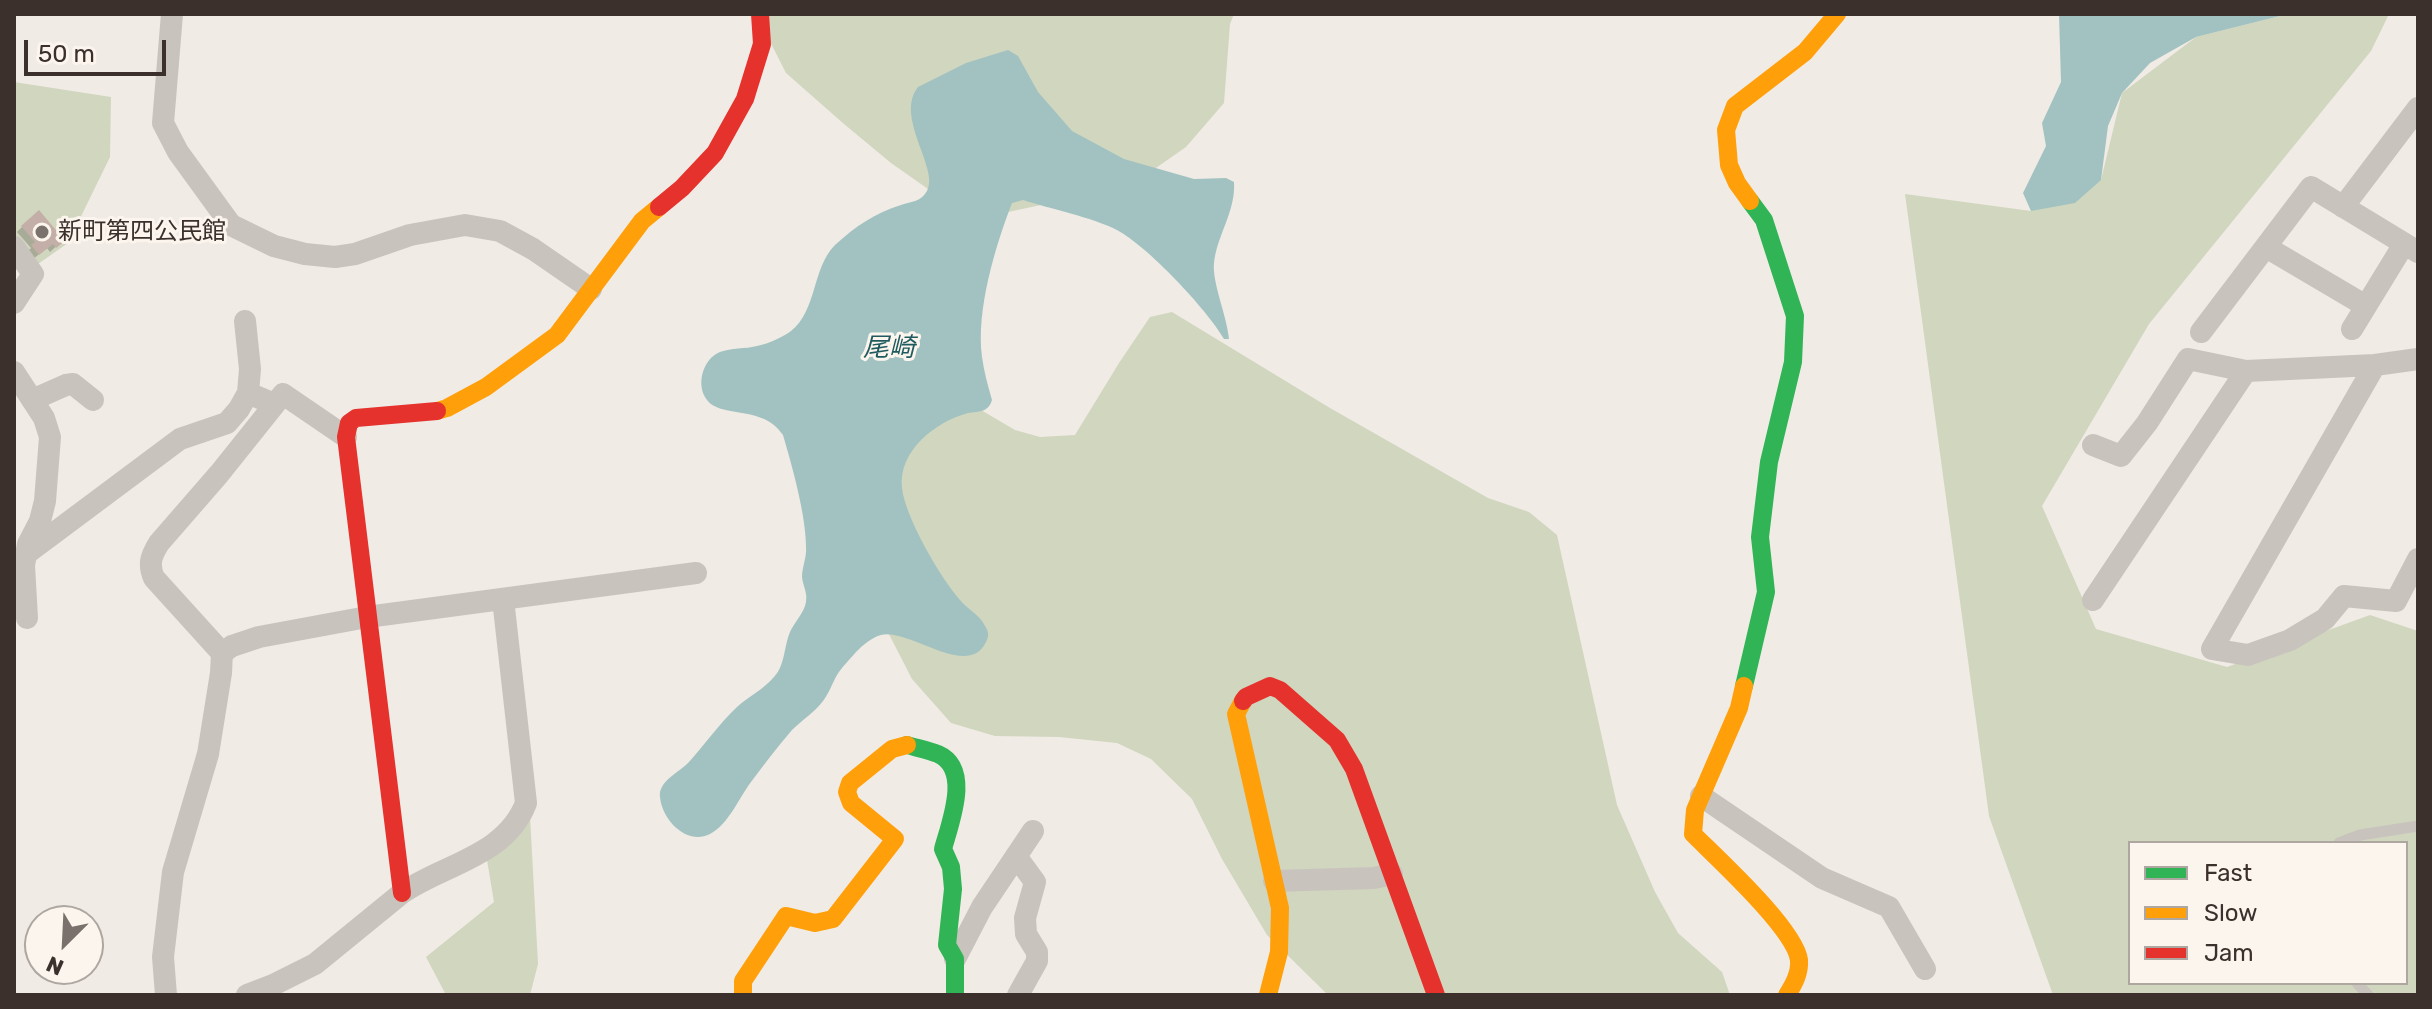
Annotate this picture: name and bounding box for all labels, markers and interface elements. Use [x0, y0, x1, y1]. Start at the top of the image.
scale bar [28, 24, 170, 74]
text: 50 m [38, 40, 95, 68]
place label: 新町第四公民館 [58, 218, 226, 246]
marker: 新町第四公民館 [33, 223, 51, 241]
water label: 尾崎 [863, 332, 915, 364]
legend [2128, 841, 2408, 985]
text: Fast [2204, 859, 2252, 887]
text: Slow [2204, 899, 2257, 927]
north arrow [24, 905, 104, 985]
text: Jam [2204, 939, 2254, 967]
text: N [42, 950, 68, 981]

